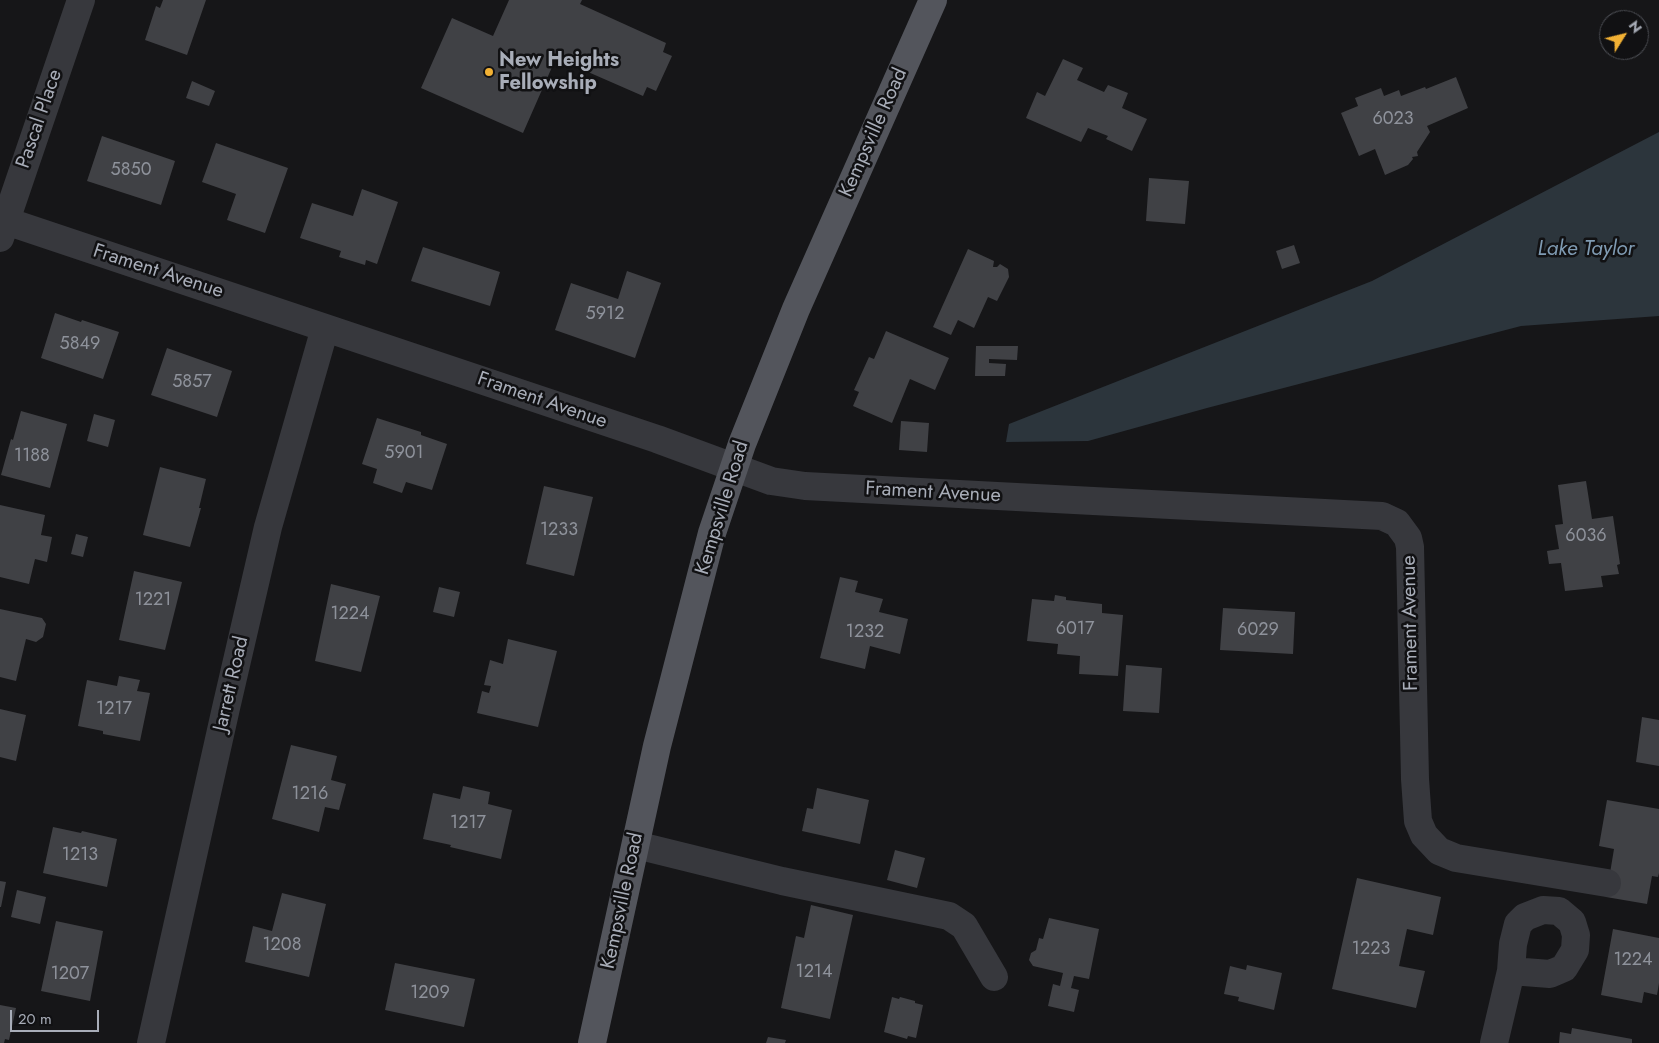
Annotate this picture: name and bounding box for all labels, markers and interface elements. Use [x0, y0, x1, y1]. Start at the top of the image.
north arrow [1599, 10, 1649, 60]
text: N [1624, 16, 1647, 37]
place label: New Heights Fellowship [499, 49, 619, 96]
street label: Kempsville Road [835, 65, 913, 201]
street label: Pascal Place [12, 66, 68, 172]
marker: New Heights Fellowship [483, 66, 495, 78]
house number: 6023 [1372, 109, 1414, 131]
house number: 5850 [111, 160, 151, 182]
water label: Lake Taylor [1538, 237, 1634, 263]
street label: Frament Avenue [90, 240, 226, 304]
house number: 5912 [586, 304, 624, 326]
house number: 5849 [60, 334, 100, 356]
street label: Frament Avenue [474, 368, 610, 434]
house number: 5857 [172, 372, 212, 394]
street label: Kempsville Road [691, 438, 755, 578]
house number: 5901 [384, 443, 424, 465]
house number: 1188 [14, 446, 50, 468]
street label: Frament Avenue [865, 477, 1001, 509]
house number: 1233 [540, 520, 578, 542]
house number: 6036 [1565, 526, 1607, 548]
street label: Frament Avenue [1398, 555, 1424, 691]
house number: 1221 [135, 590, 171, 612]
house number: 1224 [330, 604, 370, 626]
house number: 6017 [1056, 619, 1094, 641]
house number: 6029 [1237, 620, 1279, 642]
house number: 1232 [846, 622, 884, 644]
street label: Jarrett Road [209, 634, 255, 734]
house number: 1217 [96, 699, 132, 721]
house number: 1216 [292, 784, 328, 806]
house number: 1217 [450, 813, 486, 835]
street label: Kempsville Road [597, 831, 649, 971]
house number: 1213 [62, 845, 98, 867]
house number: 1208 [263, 935, 301, 957]
house number: 1223 [1352, 939, 1390, 961]
house number: 1224 [1613, 950, 1653, 972]
house number: 1214 [796, 962, 832, 984]
house number: 1207 [51, 964, 89, 986]
house number: 1209 [410, 983, 450, 1005]
scale bar [12, 1000, 101, 1032]
text: 20 m [18, 1008, 52, 1030]

